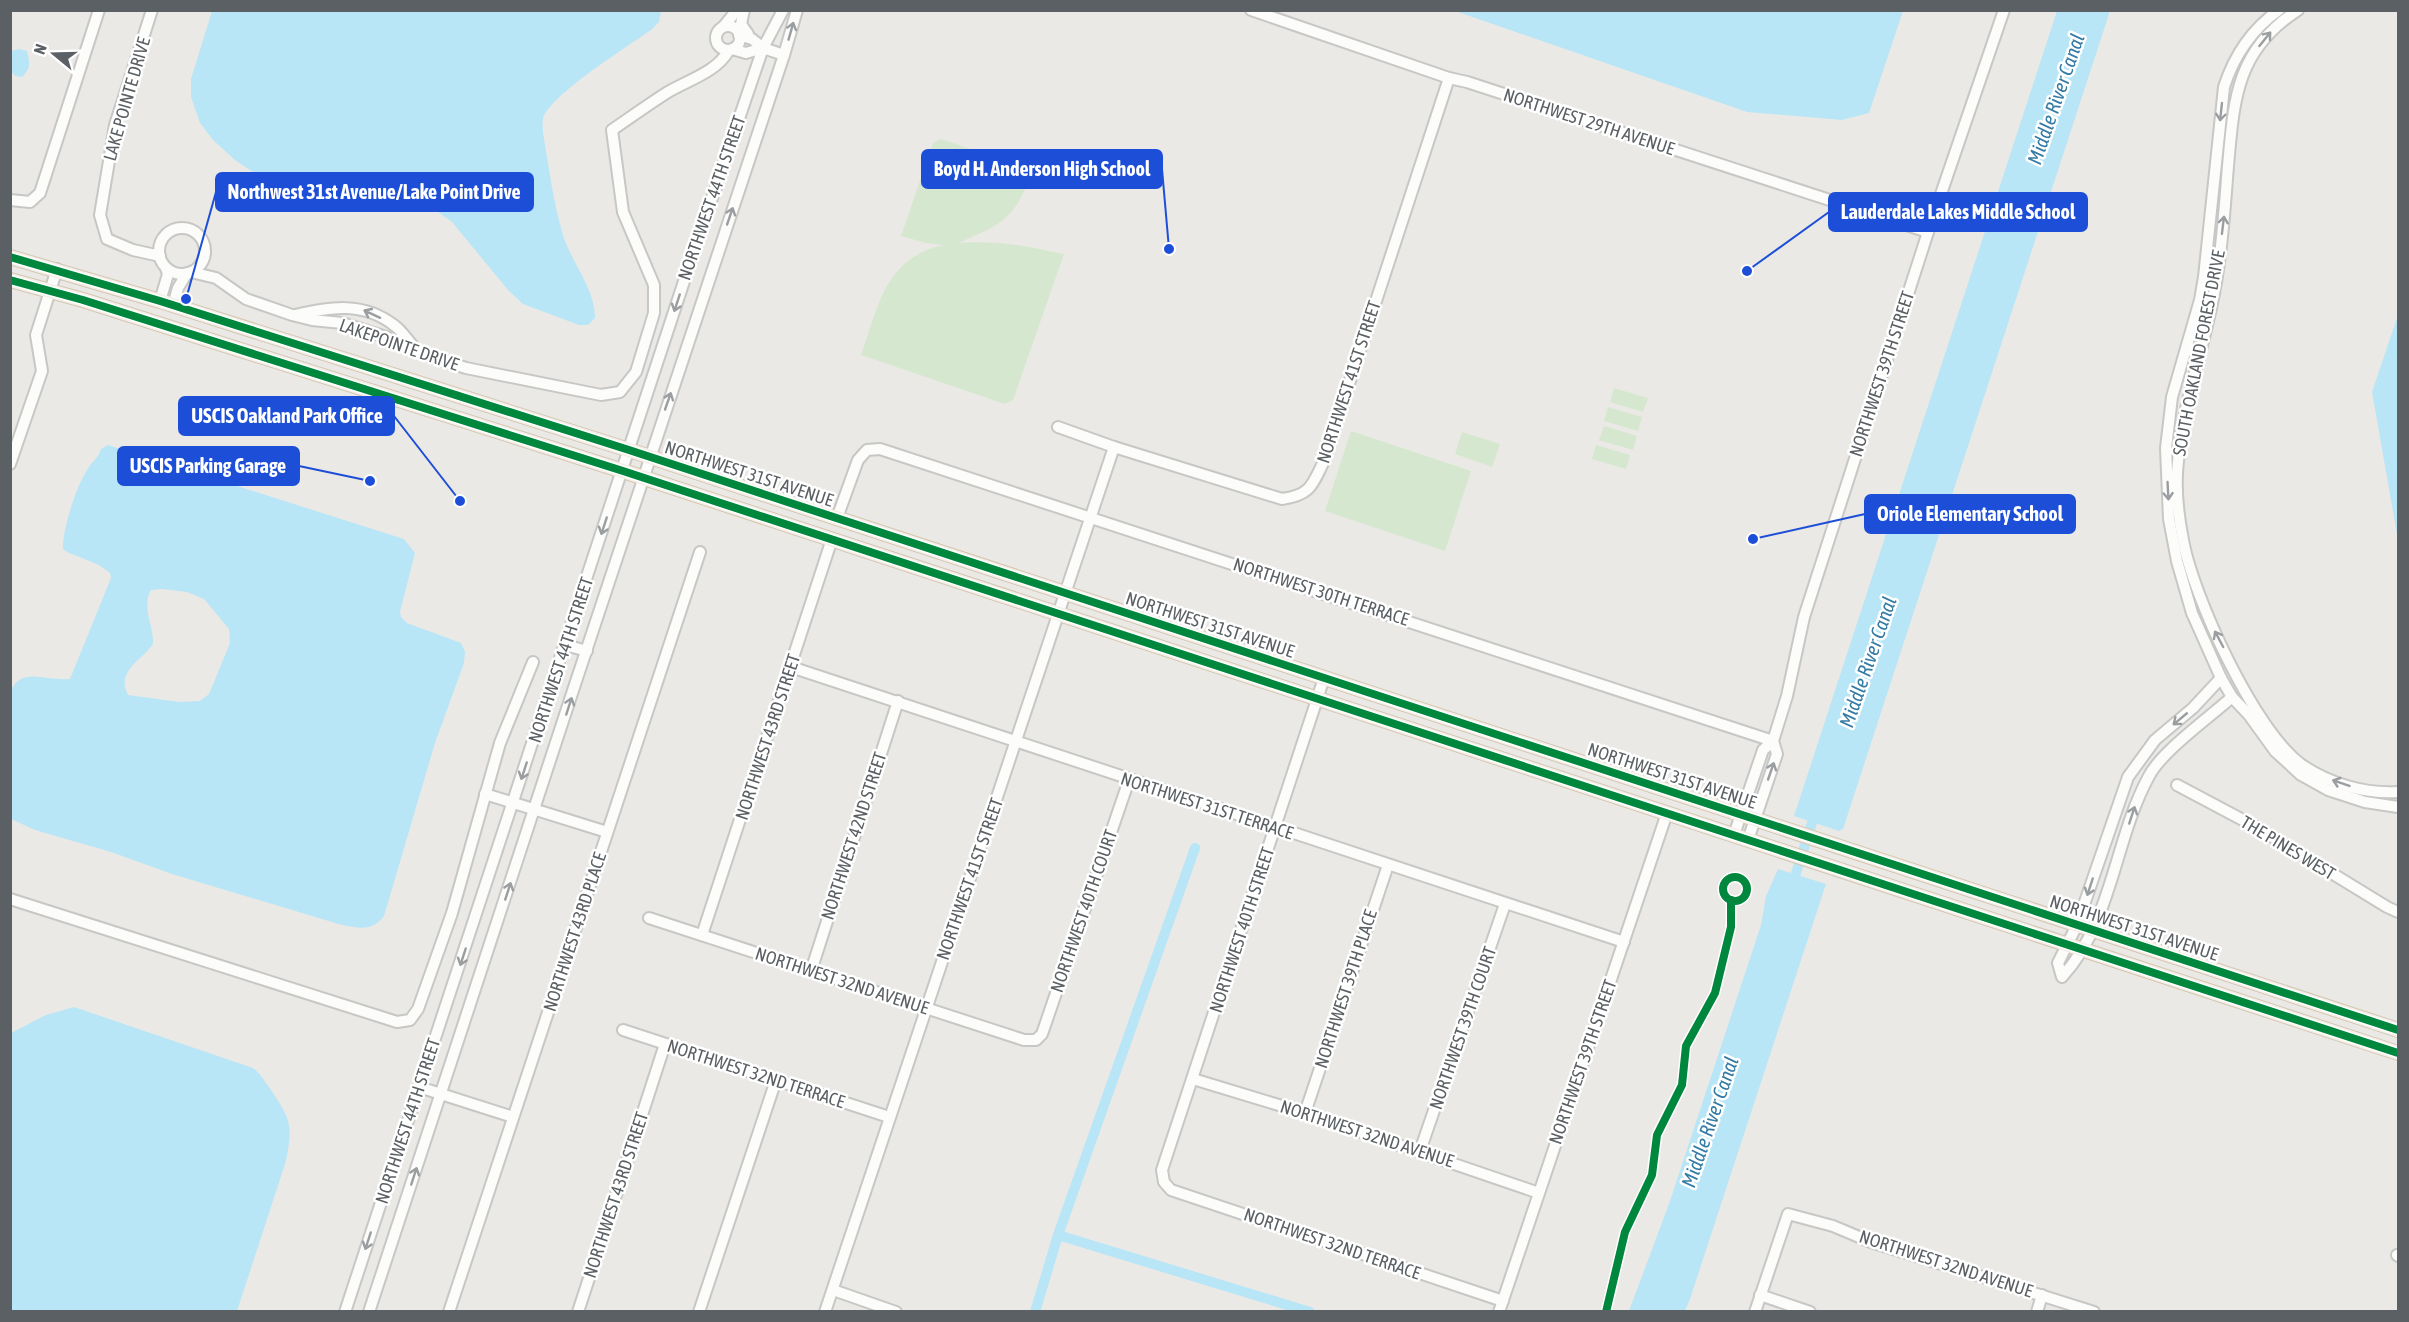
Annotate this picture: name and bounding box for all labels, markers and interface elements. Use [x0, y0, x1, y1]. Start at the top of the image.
one-way arrow [786, 22, 797, 41]
north arrow [24, 24, 84, 84]
water label: Middle River Canal [2022, 30, 2089, 167]
one-way arrow [2259, 31, 2272, 47]
street label: LAKE POINTE DRIVE [99, 34, 154, 163]
text: N [30, 42, 50, 57]
street label: NORTHWEST 29TH AVENUE [1501, 84, 1678, 159]
one-way arrow [2215, 102, 2226, 122]
street label: NORTHWEST 44TH STREET [674, 113, 750, 283]
callout: Boyd H. Anderson High School [922, 150, 1162, 188]
text: Boyd H. Anderson High School [934, 157, 1151, 180]
callout: Northwest 31st Avenue/Lake Point Drive [216, 173, 533, 211]
text: Northwest 31st Avenue/Lake Point Drive [227, 180, 521, 203]
callout: Lauderdale Lakes Middle School [1829, 193, 2087, 231]
text: Lauderdale Lakes Middle School [1841, 200, 2076, 223]
one-way arrow [725, 208, 736, 226]
one-way arrow [2217, 215, 2228, 235]
street label: SOUTH OAKLAND FOREST DRIVE [2168, 248, 2229, 458]
street label: NORTHWEST 39TH STREET [1845, 288, 1918, 459]
one-way arrow [671, 293, 682, 312]
street label: NORTHWEST 41ST STREET [1312, 298, 1385, 466]
one-way arrow [363, 308, 381, 319]
street label: LAKEPOINTE DRIVE [337, 314, 462, 375]
one-way arrow [663, 392, 674, 411]
callout: USCIS Oakland Park Office [179, 397, 394, 435]
text: USCIS Oakland Park Office [191, 404, 383, 427]
street label: NORTHWEST 31ST AVENUE [662, 436, 836, 511]
callout: USCIS Parking Garage [118, 447, 299, 485]
text: USCIS Parking Garage [130, 454, 286, 477]
one-way arrow [2162, 480, 2173, 500]
callout: Oriole Elementary School [1865, 495, 2075, 533]
text: Oriole Elementary School [1877, 502, 2064, 525]
one-way arrow [598, 516, 609, 535]
street label: NORTHWEST 30TH TERRACE [1231, 553, 1412, 630]
street label: NORTHWEST 44TH STREET [524, 574, 597, 745]
street label: NORTHWEST 31ST AVENUE [1123, 587, 1297, 662]
water label: Middle River Canal [1834, 593, 1901, 730]
one-way arrow [2212, 631, 2224, 649]
street label: NORTHWEST 43RD STREET [731, 651, 804, 823]
one-way arrow [565, 697, 576, 716]
one-way arrow [2172, 713, 2188, 726]
street label: NORTHWEST 31ST AVENUE [1585, 738, 1759, 813]
street label: NORTHWEST 42ND STREET [817, 749, 891, 922]
one-way arrow [518, 761, 529, 780]
one-way arrow [1766, 762, 1777, 781]
street label: NORTHWEST 31ST TERRACE [1118, 768, 1296, 843]
one-way arrow [2332, 777, 2351, 788]
street label: NORTHWEST 41ST STREET [932, 795, 1007, 962]
one-way arrow [2127, 806, 2138, 825]
street label: THE PINES WEST [2237, 811, 2339, 884]
street label: NORTHWEST 40TH COURT [1046, 827, 1121, 995]
street label: NORTHWEST 40TH STREET [1205, 844, 1278, 1015]
street label: NORTHWEST 43RD PLACE [539, 849, 610, 1014]
one-way arrow [2083, 877, 2094, 896]
one-way arrow [504, 882, 515, 901]
street label: NORTHWEST 31ST AVENUE [2047, 890, 2221, 965]
street label: NORTHWEST 39TH PLACE [1310, 907, 1381, 1071]
street label: NORTHWEST 32ND AVENUE [753, 943, 932, 1019]
street label: NORTHWEST 39TH COURT [1425, 944, 1500, 1112]
one-way arrow [456, 947, 467, 965]
street label: NORTHWEST 39TH STREET [1545, 977, 1621, 1147]
street label: NORTHWEST 44TH STREET [371, 1035, 444, 1206]
street label: NORTHWEST 32ND TERRACE [665, 1035, 848, 1112]
water label: Middle River Canal [1676, 1053, 1743, 1190]
street label: NORTHWEST 32ND AVENUE [1278, 1096, 1457, 1172]
street label: NORTHWEST 43RD STREET [579, 1109, 652, 1281]
one-way arrow [409, 1167, 420, 1186]
street label: NORTHWEST 32ND TERRACE [1241, 1203, 1424, 1284]
street label: NORTHWEST 32ND AVENUE [1857, 1226, 2036, 1302]
one-way arrow [362, 1231, 373, 1250]

